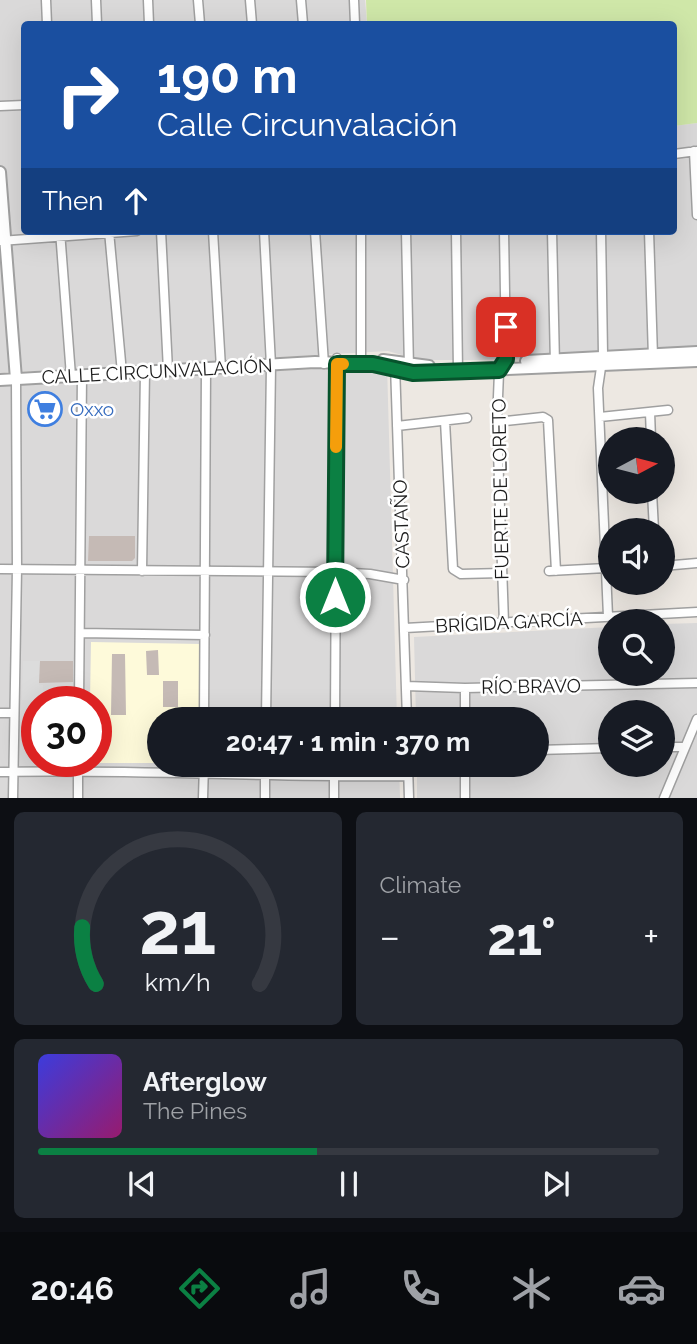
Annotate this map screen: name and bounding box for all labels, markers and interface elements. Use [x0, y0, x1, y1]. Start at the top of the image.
text: 190 m [157, 47, 298, 104]
icon: right [42, 49, 133, 140]
text: Calle Circunvalación [157, 106, 458, 143]
icon: ahead [117, 182, 155, 220]
text: Then [42, 186, 103, 216]
pin [476, 297, 536, 357]
icon: arrive [487, 308, 525, 346]
street label: CALLE CIRCUNVALACIÓN [41, 354, 273, 388]
supermarket icon: Oxxo [26, 390, 64, 428]
place label: Oxxo [70, 398, 114, 420]
street label: FUERTE DE LORETO [487, 398, 513, 580]
north arrow [598, 427, 676, 504]
map controls [598, 427, 675, 777]
street label: CASTAÑO [388, 479, 414, 569]
button: sound [598, 518, 675, 595]
position arrow [298, 560, 372, 634]
street label: BRÍGIDA GARCÍA [435, 607, 583, 637]
button: search [598, 609, 675, 686]
street label: RÍO BRAVO [481, 674, 581, 698]
speed limit sign: 30 [21, 686, 112, 777]
button: layers [598, 700, 675, 777]
text: 20:47 · 1 min · 370 m [226, 727, 470, 757]
text: Climate [380, 871, 461, 898]
text: 21 [139, 887, 216, 972]
text: 21° [487, 906, 556, 967]
text: − [380, 914, 400, 959]
text: + [643, 914, 659, 959]
text: km/h [145, 967, 211, 997]
text: Afterglow [143, 1067, 267, 1097]
text: The Pines [143, 1097, 247, 1124]
icon: previous [123, 1165, 161, 1203]
icon: pause [330, 1165, 368, 1203]
icon: next [537, 1165, 575, 1203]
icon: directions [175, 1264, 224, 1313]
icon: music [286, 1264, 335, 1313]
icon: phone [396, 1264, 445, 1313]
icon: climate [507, 1264, 556, 1313]
icon: car [617, 1264, 666, 1313]
text: 20:46 [31, 1270, 114, 1307]

